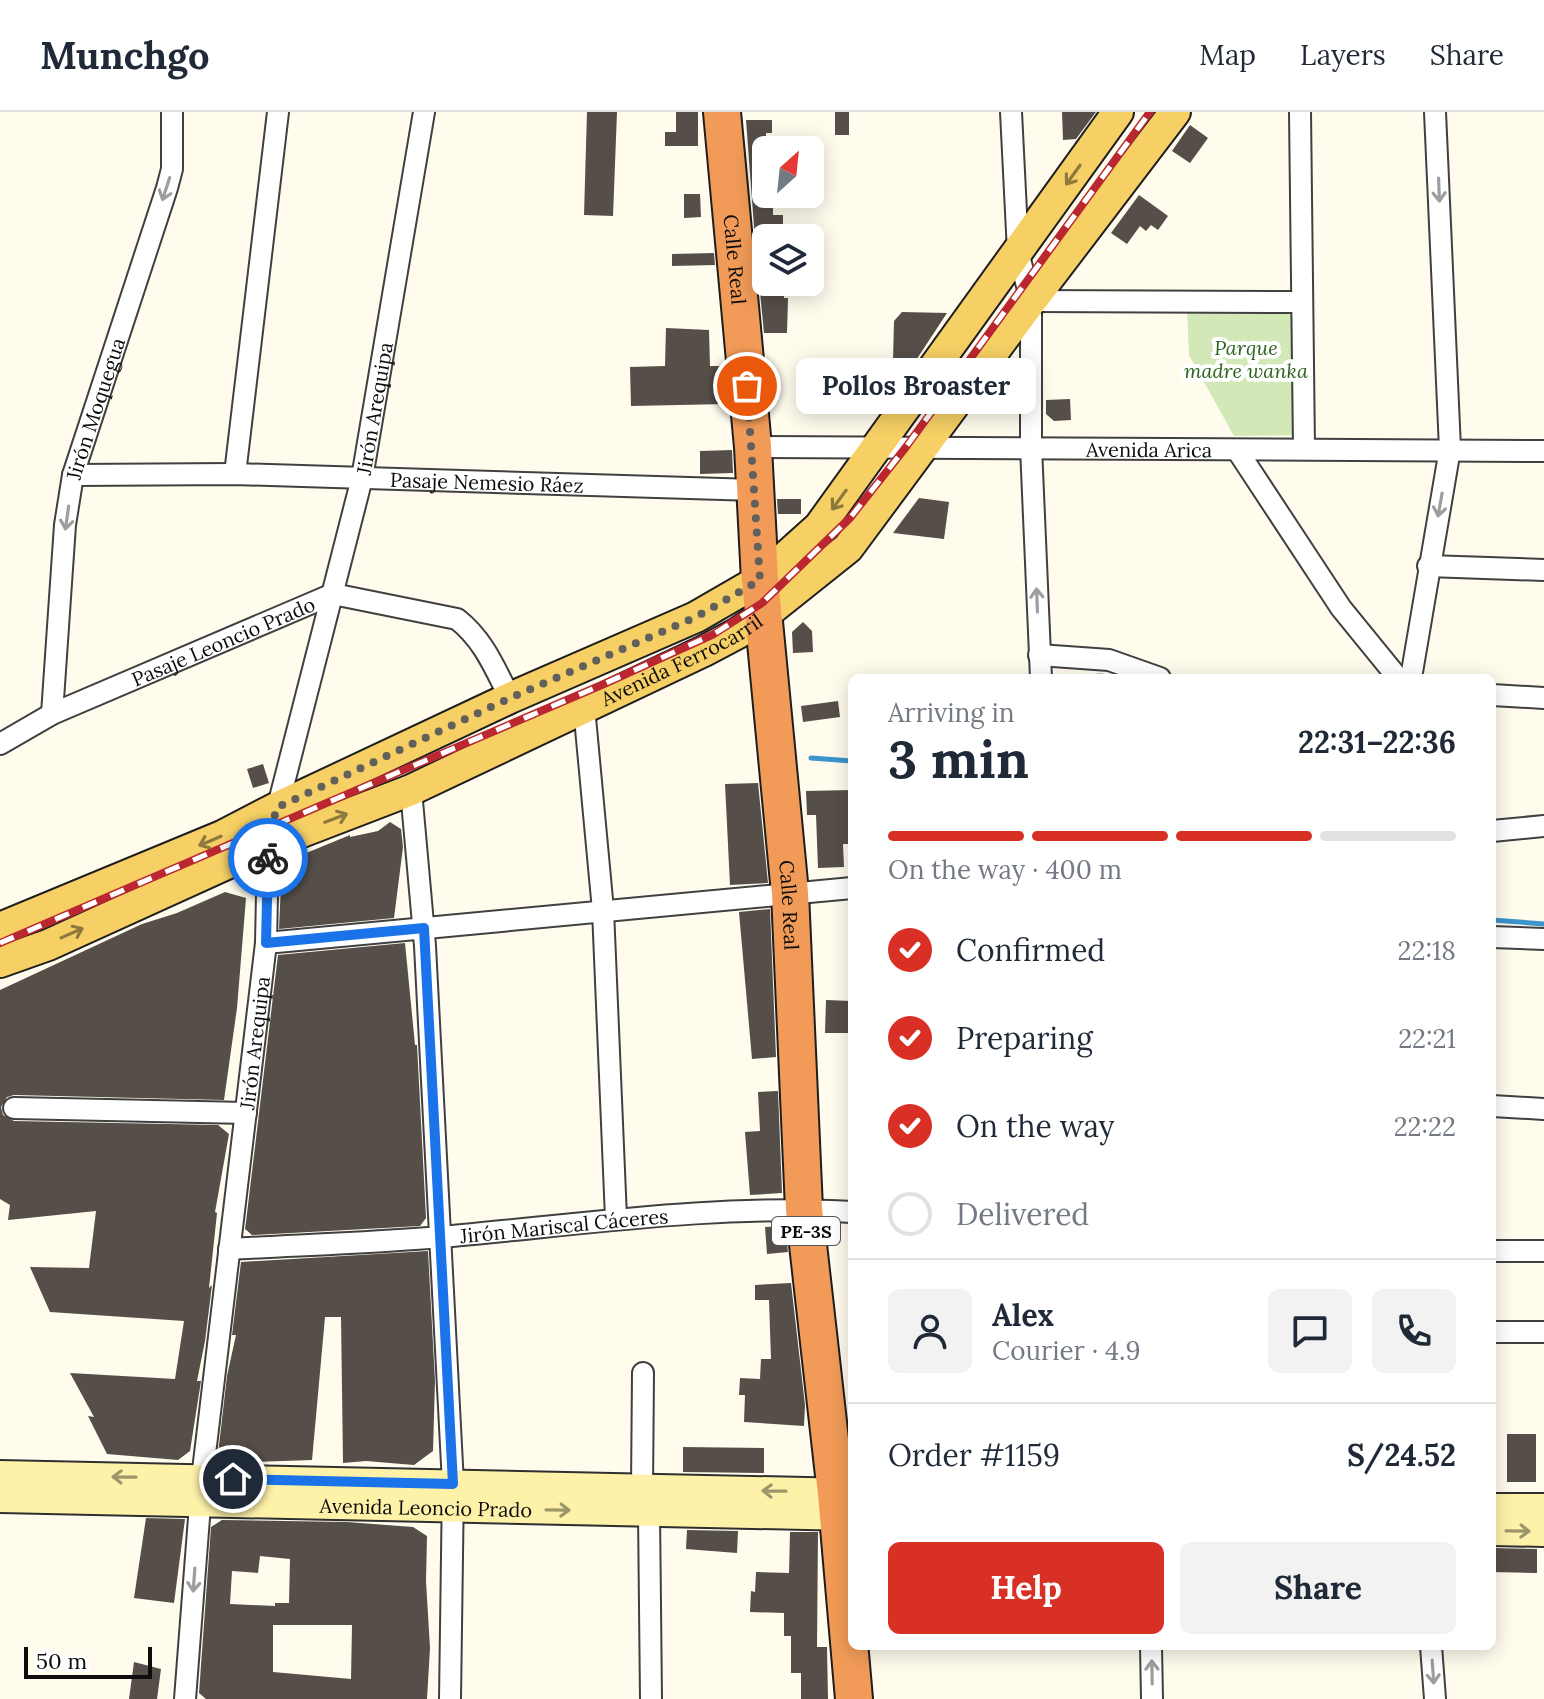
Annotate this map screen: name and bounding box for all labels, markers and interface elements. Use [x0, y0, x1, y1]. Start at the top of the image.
text: Munchgo [40, 31, 209, 79]
text: Map [1199, 37, 1256, 73]
text: Layers [1300, 37, 1386, 73]
text: Share [1430, 37, 1504, 73]
north arrow [752, 136, 824, 208]
map controls [752, 136, 824, 296]
one-way arrow [1065, 164, 1081, 186]
one-way arrow [157, 176, 172, 201]
one-way arrow [1431, 176, 1446, 203]
street label: Calle Real [719, 213, 752, 306]
button: layers [752, 224, 824, 296]
street label: Jirón Moquegua [60, 334, 130, 482]
park label: Parque madre wanka [1184, 335, 1308, 383]
street label: Jirón Arequipa [350, 340, 397, 477]
pin [713, 352, 781, 420]
callout: Pollos Broaster [795, 358, 1035, 414]
icon: bag [725, 364, 769, 408]
text: Pollos Broaster [822, 369, 1010, 402]
street label: Avenida Arica [1085, 436, 1212, 462]
street label: Pasaje Nemesio Ráez [390, 466, 584, 497]
one-way arrow [831, 489, 848, 510]
one-way arrow [1431, 491, 1446, 517]
one-way arrow [59, 505, 74, 530]
one-way arrow [1029, 587, 1044, 614]
street label: Pasaje Leoncio Prado [127, 591, 319, 691]
street label: Avenida Ferrocarril [596, 608, 767, 711]
text: Arriving in [888, 696, 1015, 729]
text: 22:31–22:36 [1298, 723, 1456, 761]
text: 3 min [888, 726, 1029, 792]
one-way arrow [323, 810, 348, 824]
courier [228, 818, 308, 898]
one-way arrow [198, 835, 222, 849]
icon: bike [246, 836, 290, 880]
text: On the way · 400 m [888, 853, 1122, 886]
street label: Calle Real [774, 859, 805, 951]
one-way arrow [60, 925, 84, 940]
icon: check [888, 928, 932, 972]
text: Confirmed [956, 931, 1105, 969]
text: 22:18 [1397, 934, 1456, 967]
street label: Jirón Arequipa [234, 975, 274, 1112]
icon: check [888, 1016, 932, 1060]
text: Preparing [956, 1019, 1093, 1057]
text: 22:21 [1398, 1022, 1456, 1055]
icon: check [888, 1104, 932, 1148]
text: On the way [956, 1107, 1114, 1145]
text: 22:22 [1394, 1110, 1456, 1143]
text: Delivered [956, 1195, 1089, 1233]
street label: Jirón Mariscal Cáceres [458, 1203, 669, 1248]
road number: PE-3S [772, 1217, 840, 1245]
button: person [888, 1289, 972, 1373]
button: chat [1268, 1289, 1352, 1373]
button: phone [1372, 1289, 1456, 1373]
text: Alex [992, 1296, 1054, 1334]
text: Courier · 4.9 [992, 1334, 1141, 1367]
text: Order #1159 [888, 1436, 1060, 1474]
text: S/24.52 [1347, 1436, 1456, 1474]
pin [199, 1445, 267, 1513]
icon: home [211, 1457, 255, 1501]
one-way arrow [111, 1470, 138, 1485]
one-way arrow [761, 1484, 788, 1499]
street label: Avenida Leoncio Prado [318, 1492, 532, 1522]
one-way arrow [544, 1502, 571, 1518]
one-way arrow [1504, 1524, 1531, 1539]
button: Help [888, 1542, 1164, 1634]
button: Share [1180, 1542, 1456, 1634]
one-way arrow [186, 1566, 201, 1593]
scale bar [24, 1643, 152, 1679]
text: 50 m [36, 1647, 87, 1675]
one-way arrow [1426, 1659, 1441, 1685]
one-way arrow [1144, 1660, 1160, 1686]

